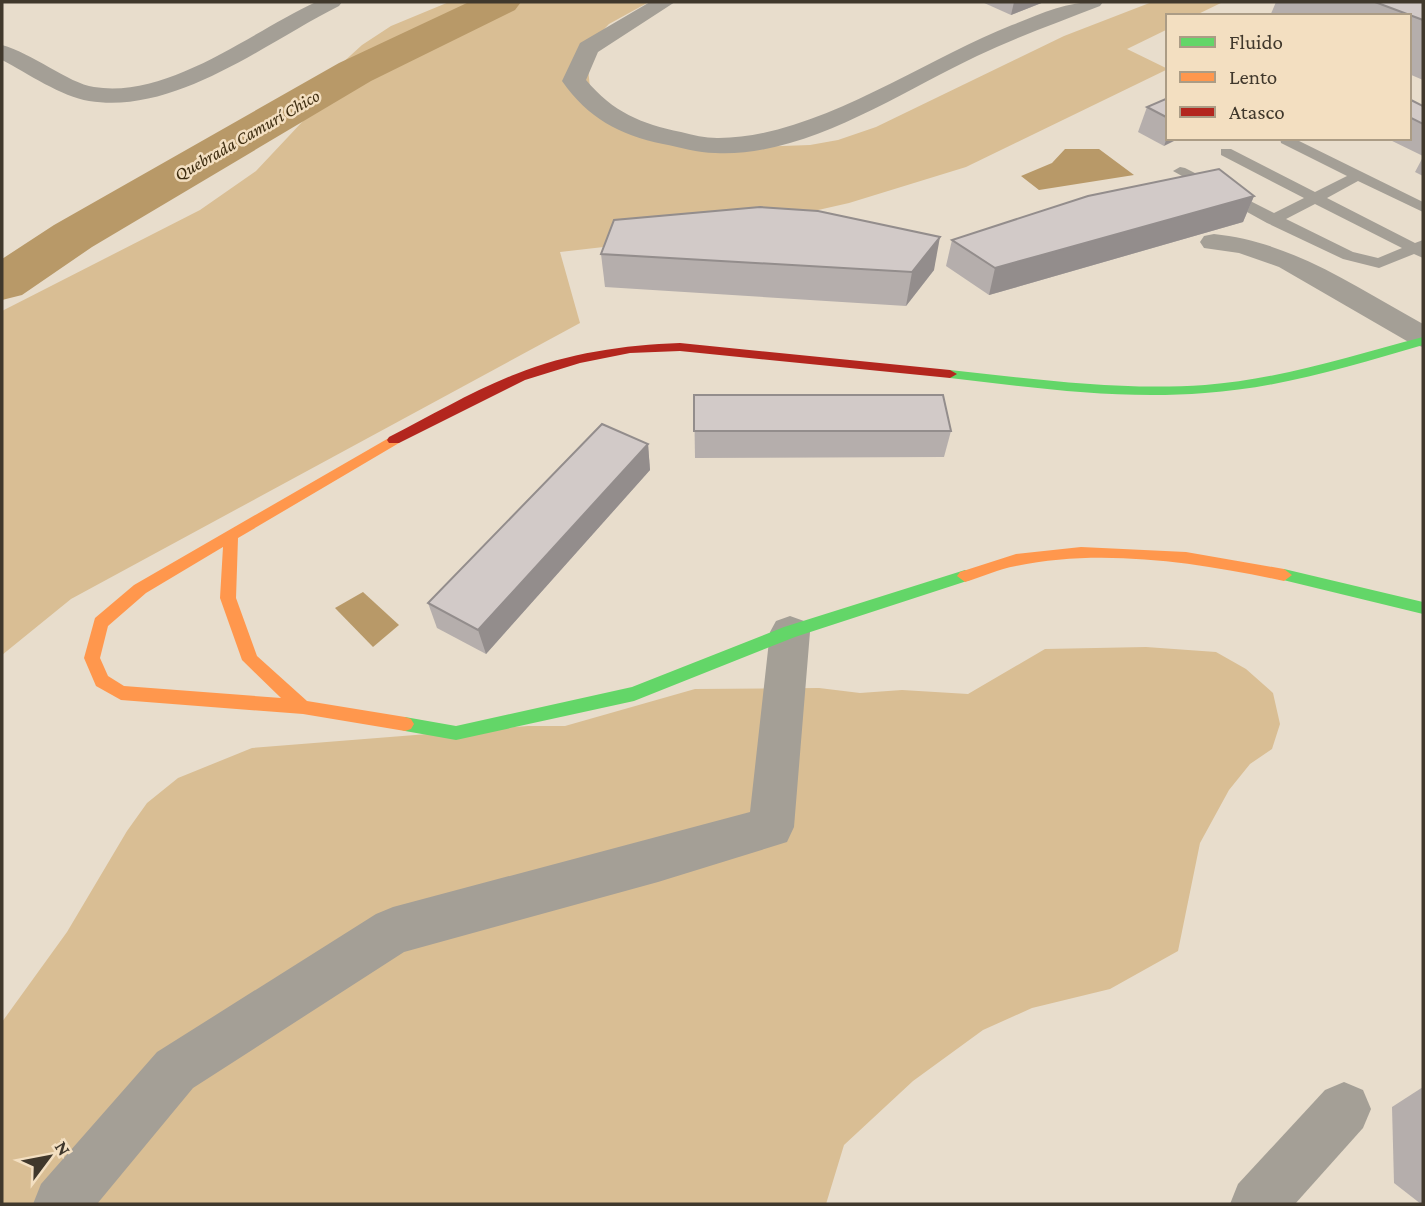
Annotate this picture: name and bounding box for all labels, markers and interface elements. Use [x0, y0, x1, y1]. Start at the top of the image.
legend [1166, 14, 1411, 140]
text: Fluido [1229, 30, 1283, 54]
text: Lento [1229, 65, 1277, 89]
water label: Quebrada Camurí Chico [171, 85, 323, 185]
text: Atasco [1229, 100, 1285, 124]
north arrow [14, 1122, 84, 1192]
text: N [51, 1137, 75, 1159]

